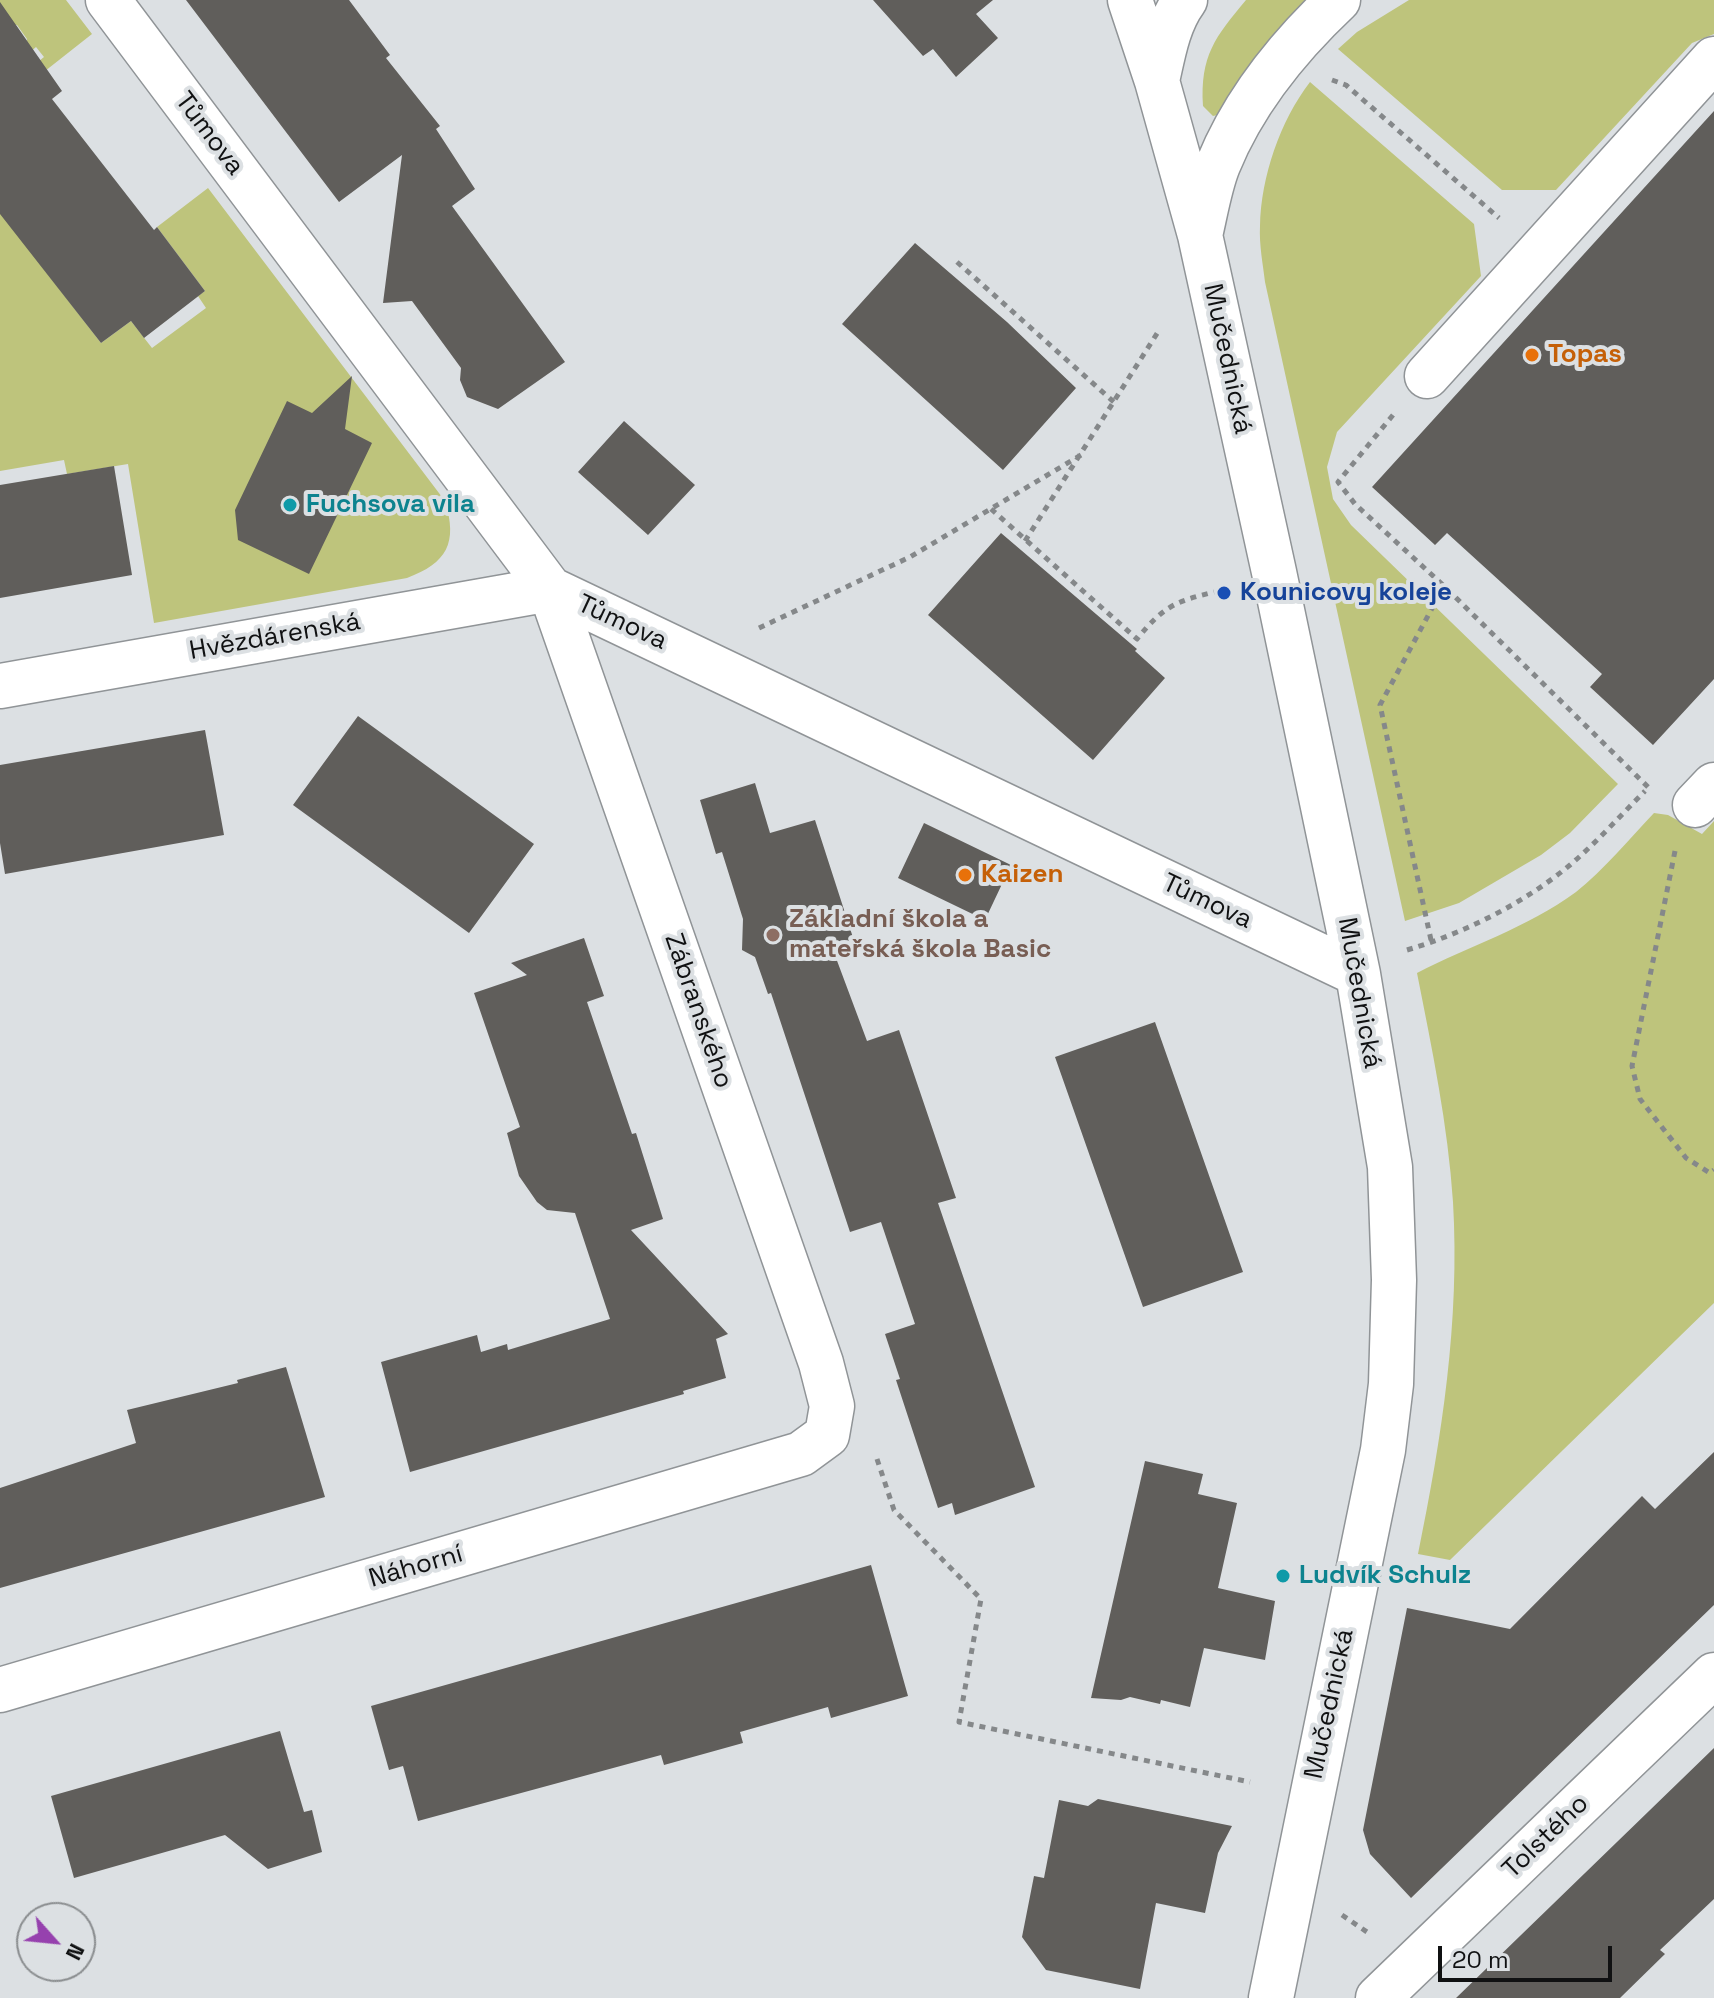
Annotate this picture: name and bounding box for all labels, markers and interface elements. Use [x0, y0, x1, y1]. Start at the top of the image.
street label: Tůmova [168, 86, 250, 182]
street label: Mučednická [1196, 281, 1258, 437]
place label: Topas [1548, 339, 1622, 371]
marker: Topas [1523, 346, 1541, 364]
place label: Fuchsova vila [306, 489, 475, 521]
marker: Fuchsova vila [281, 496, 299, 514]
place label: Kounicovy koleje [1240, 577, 1452, 609]
marker: Kounicovy koleje [1215, 584, 1233, 602]
street label: Tůmova [572, 589, 672, 657]
street label: Hvězdárenská [187, 607, 363, 667]
place label: Kaizen [981, 859, 1063, 891]
marker: Kaizen [956, 866, 974, 884]
street label: Tůmova [1157, 868, 1257, 936]
place label: Základní škola a mateřská škola Basic [789, 904, 1051, 966]
street label: Mučednická [1330, 915, 1388, 1071]
marker: Základní škola a mateřská škola Basic [764, 926, 782, 944]
street label: Zábranského [657, 930, 739, 1092]
street label: Náhorní [365, 1539, 467, 1595]
place label: Ludvík Schulz [1299, 1560, 1471, 1592]
marker: Ludvík Schulz [1274, 1567, 1292, 1585]
street label: Mučednická [1299, 1626, 1361, 1782]
street label: Tolstého [1497, 1788, 1595, 1886]
north arrow [16, 1902, 96, 1982]
scale bar [1442, 1930, 1616, 1980]
text: N [60, 1939, 91, 1965]
text: 20 m [1452, 1944, 1509, 1975]

